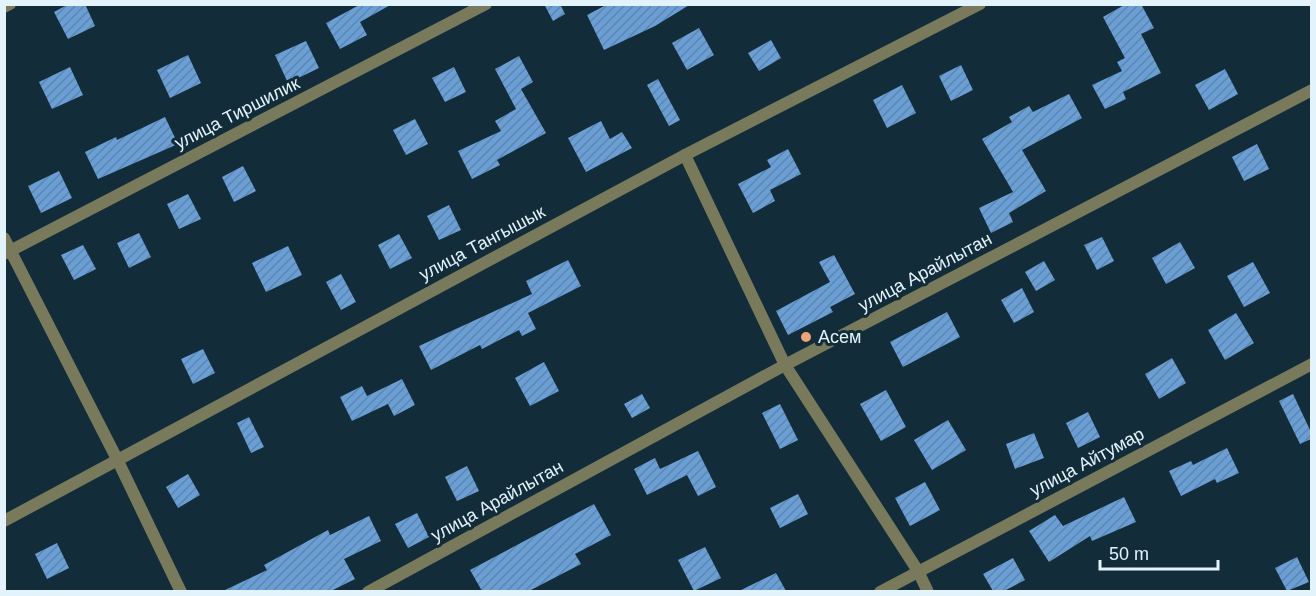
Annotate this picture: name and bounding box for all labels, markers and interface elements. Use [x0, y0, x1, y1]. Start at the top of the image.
street label: улица Тиршилик [171, 73, 303, 153]
street label: улица Тангышык [416, 201, 548, 285]
street label: улица Арайлытан [855, 228, 995, 316]
place label: Асем [818, 327, 861, 347]
marker: Асем [799, 330, 813, 344]
street label: улица Айтумар [1027, 424, 1147, 500]
street label: улица Арайлытан [427, 456, 567, 546]
scale bar [1100, 533, 1218, 571]
text: 50 m [1109, 544, 1149, 564]

